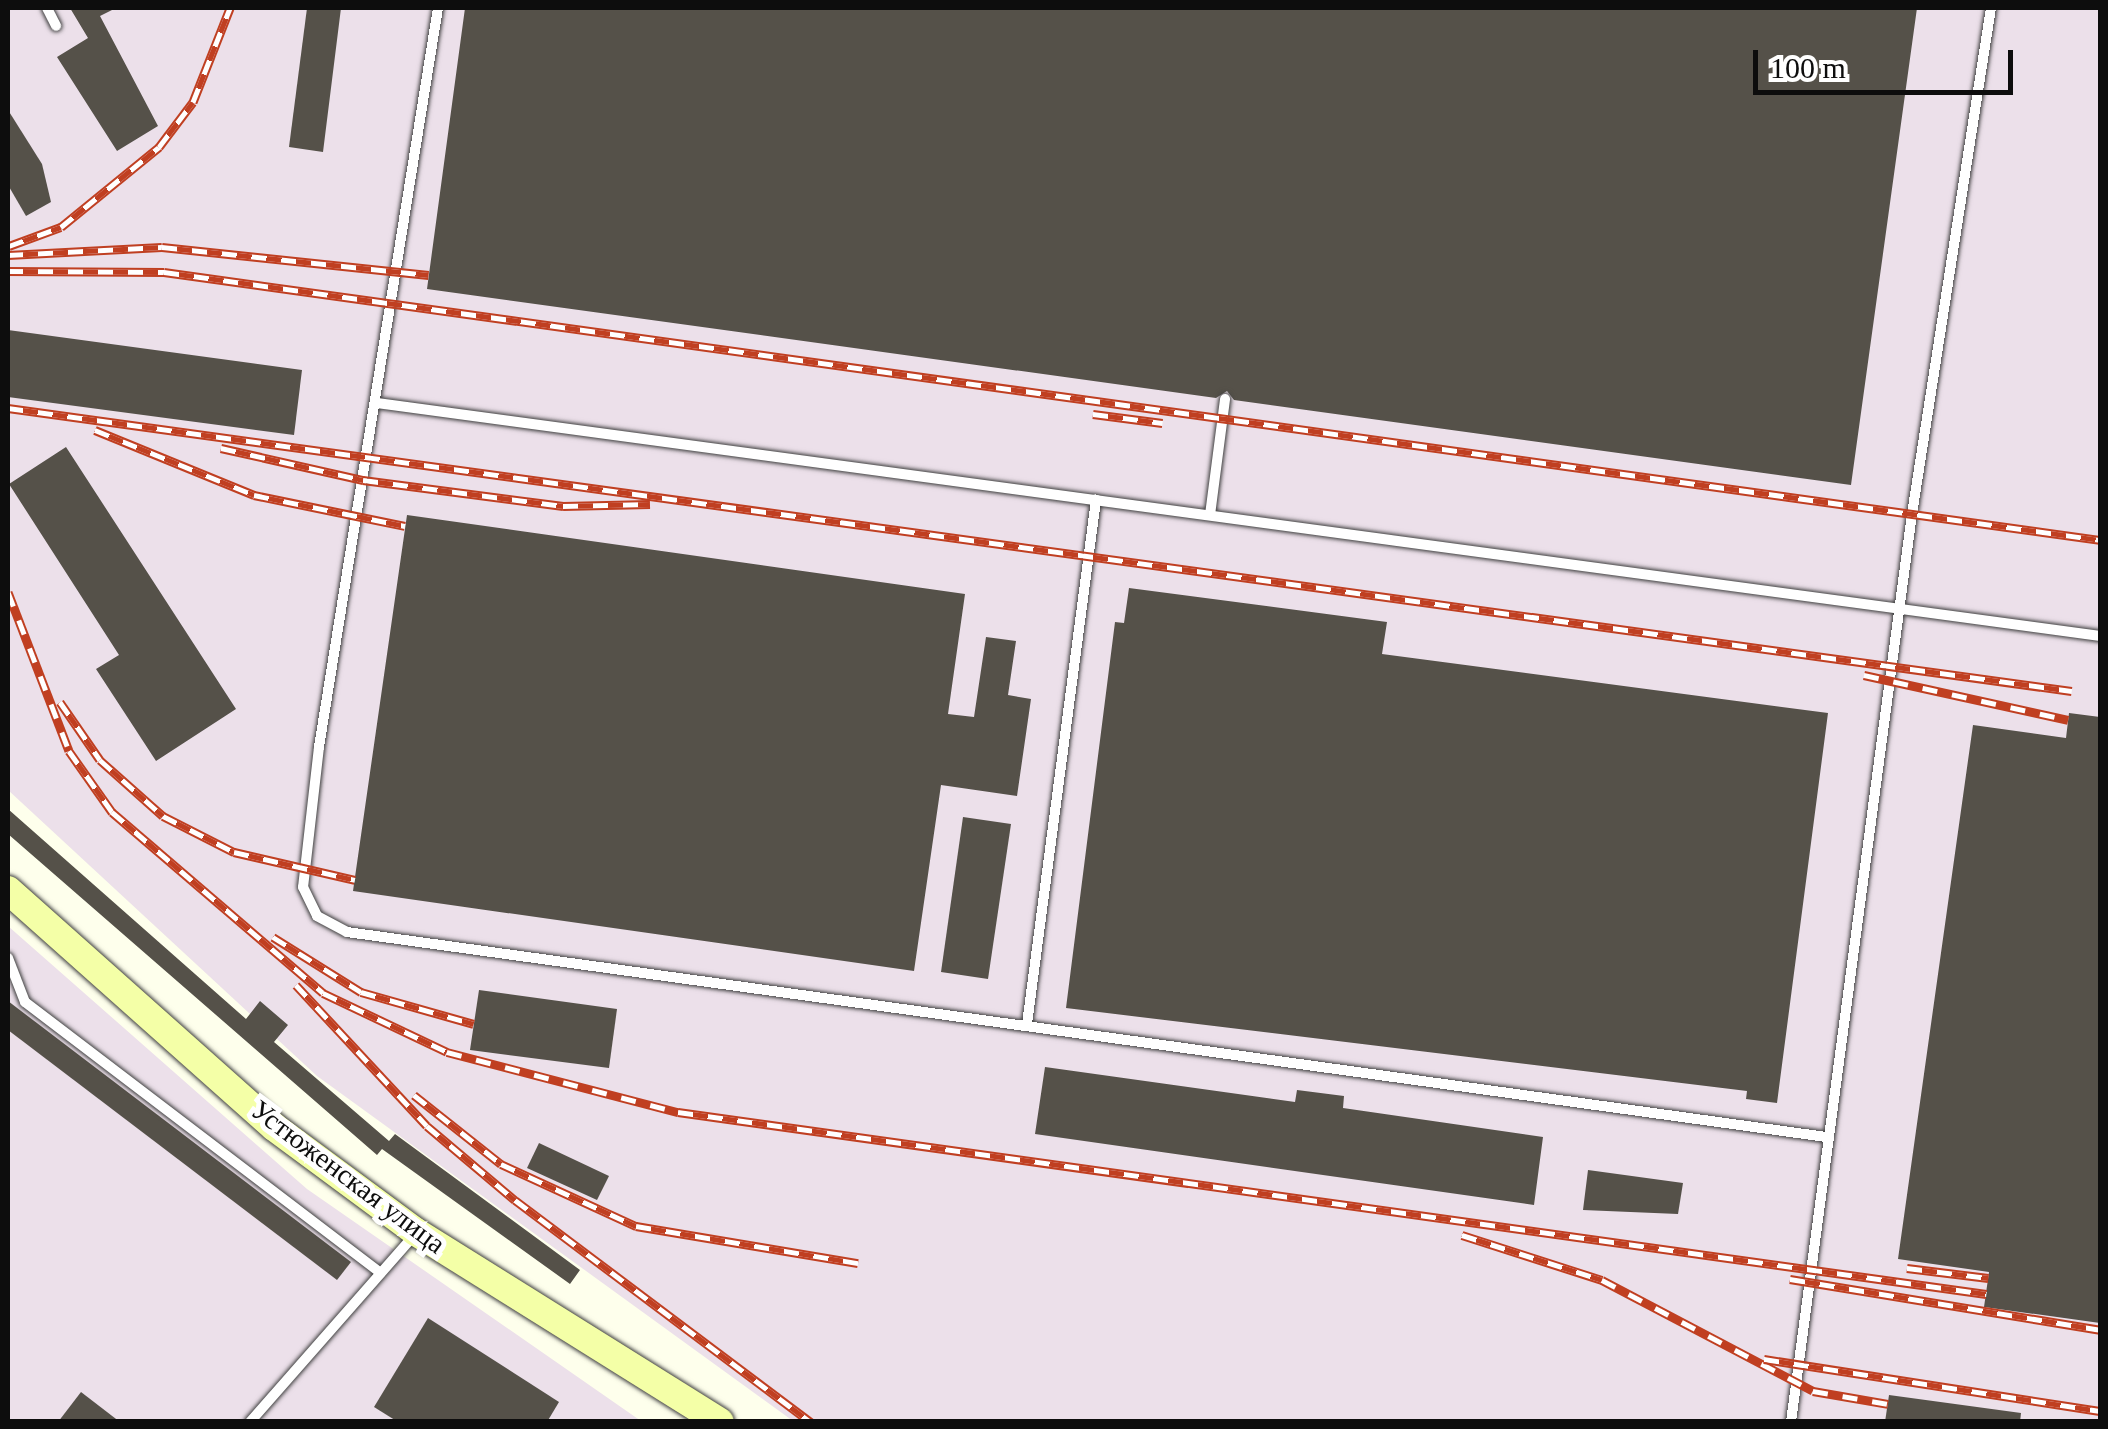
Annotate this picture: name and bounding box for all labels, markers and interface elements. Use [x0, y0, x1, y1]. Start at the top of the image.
scale bar [1758, 30, 2018, 92]
text: 100 m [1770, 51, 1846, 84]
street label: Устюженская улица [244, 1093, 452, 1261]

